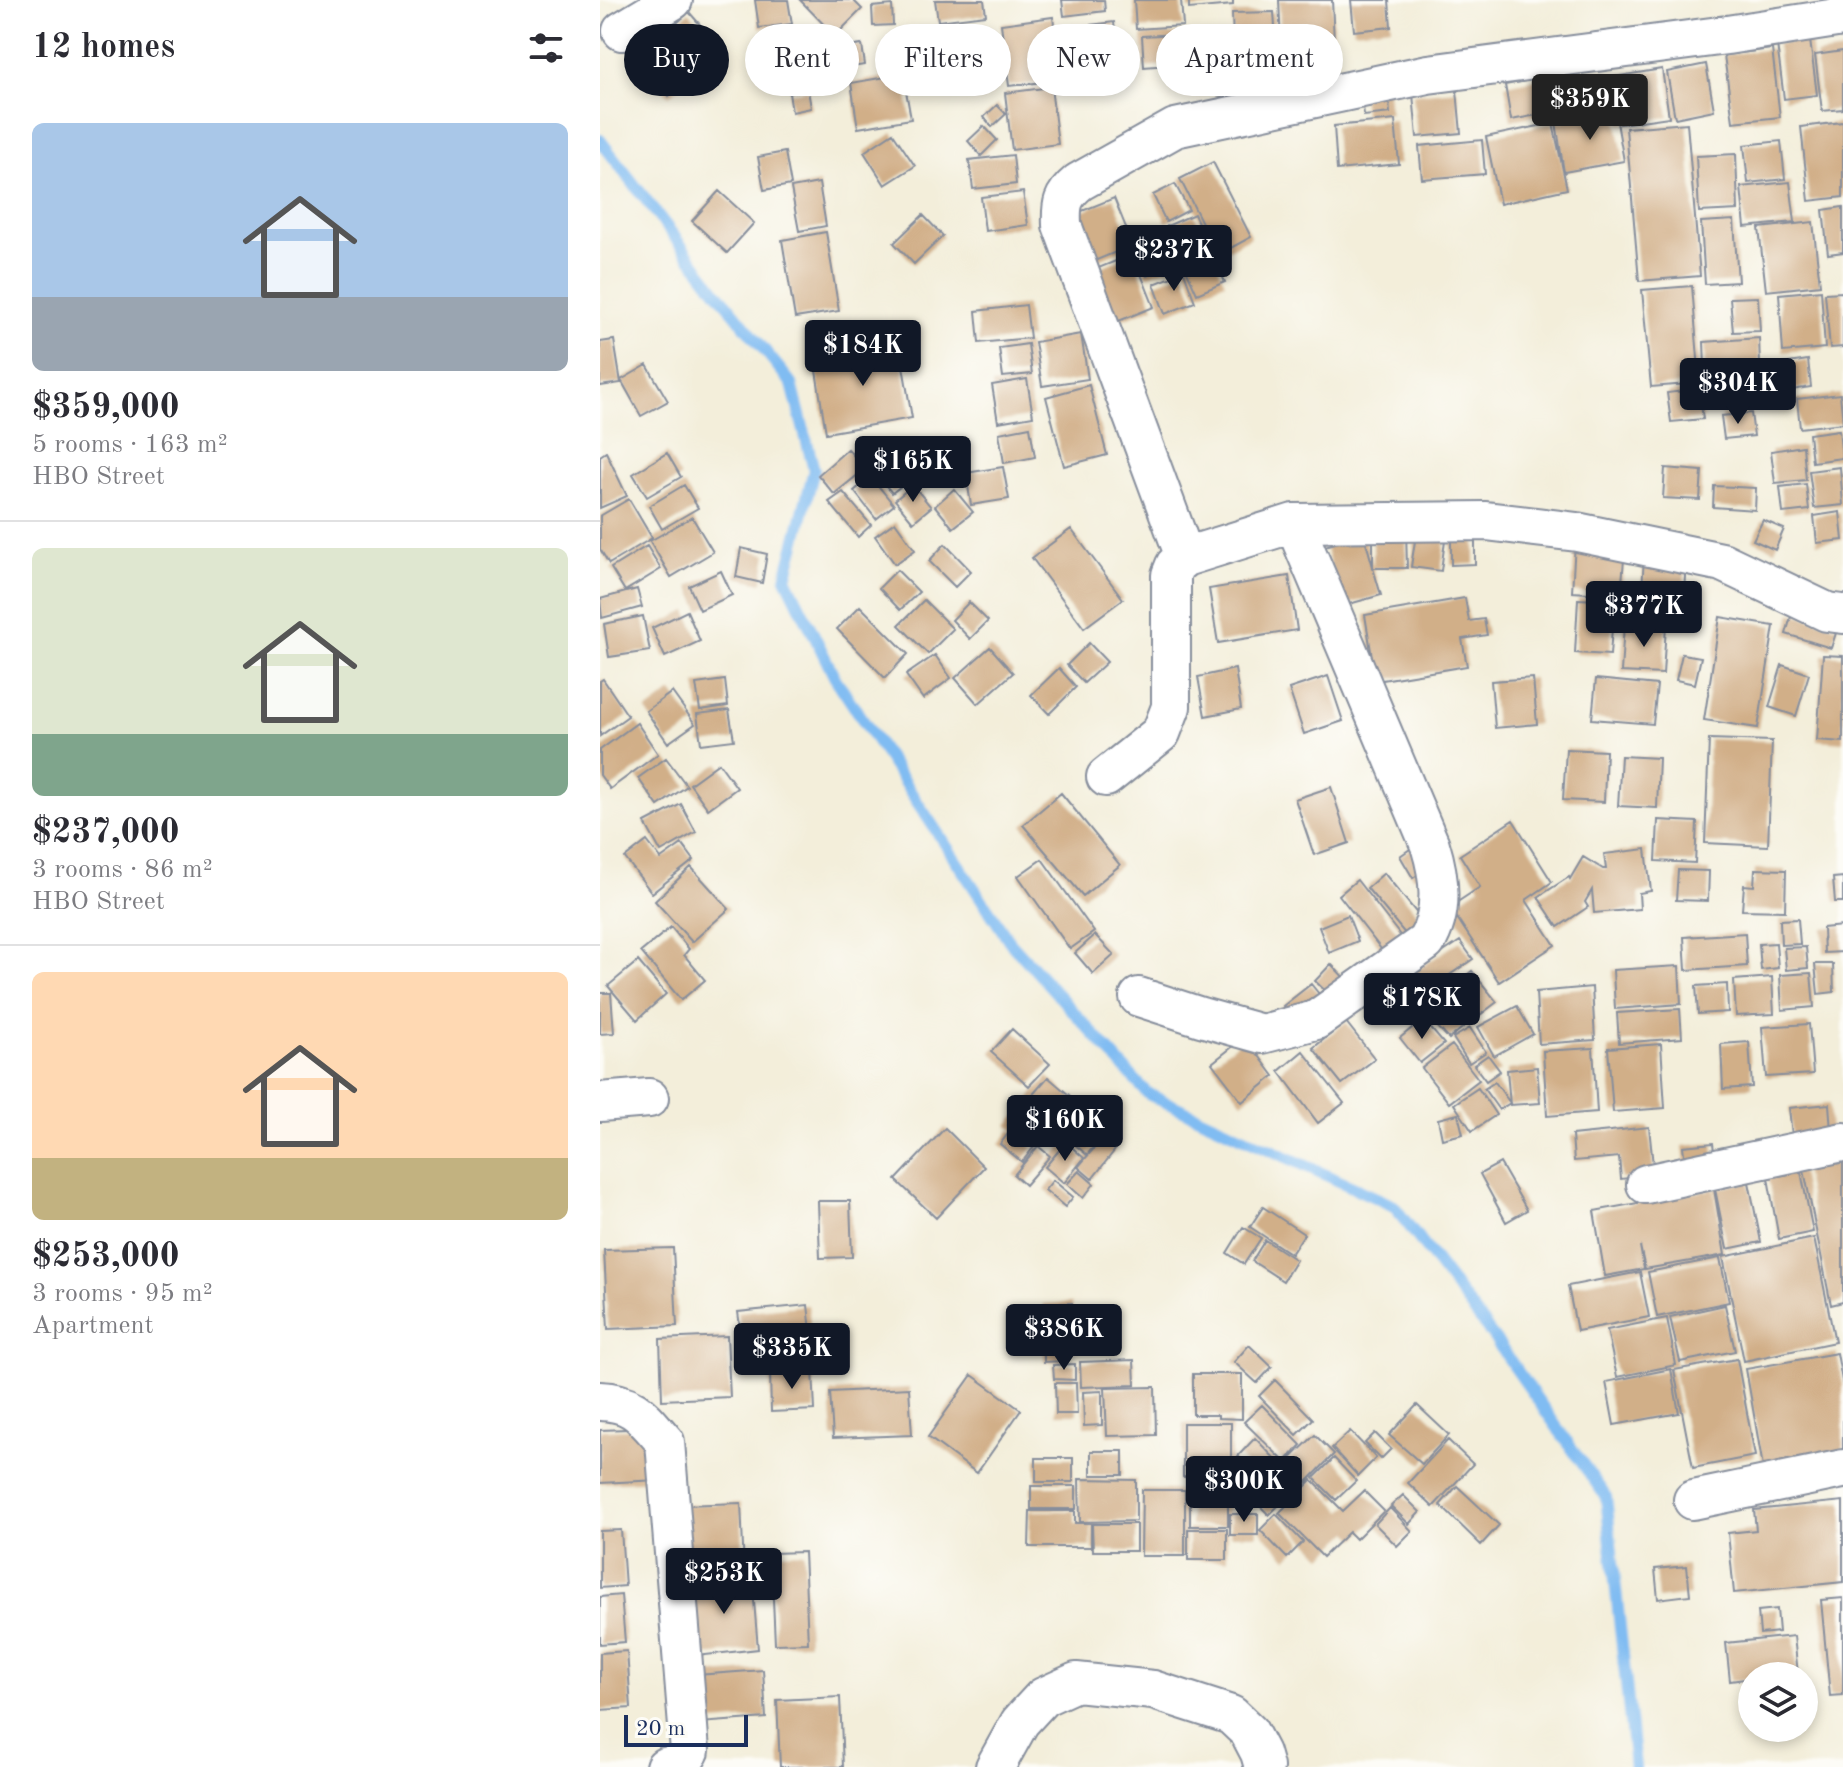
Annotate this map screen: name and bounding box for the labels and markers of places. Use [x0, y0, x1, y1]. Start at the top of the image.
pin: $359K [1534, 74, 1646, 142]
pin: $237K [1118, 225, 1230, 293]
pin: $184K [807, 320, 919, 388]
pin: $304K [1682, 358, 1794, 426]
pin: $165K [857, 436, 969, 504]
pin: $377K [1588, 581, 1700, 649]
pin: $178K [1366, 973, 1478, 1041]
pin: $160K [1009, 1095, 1121, 1163]
pin: $386K [1008, 1304, 1120, 1372]
pin: $335K [736, 1323, 848, 1391]
pin: $300K [1188, 1456, 1300, 1524]
pin: $253K [668, 1548, 780, 1616]

